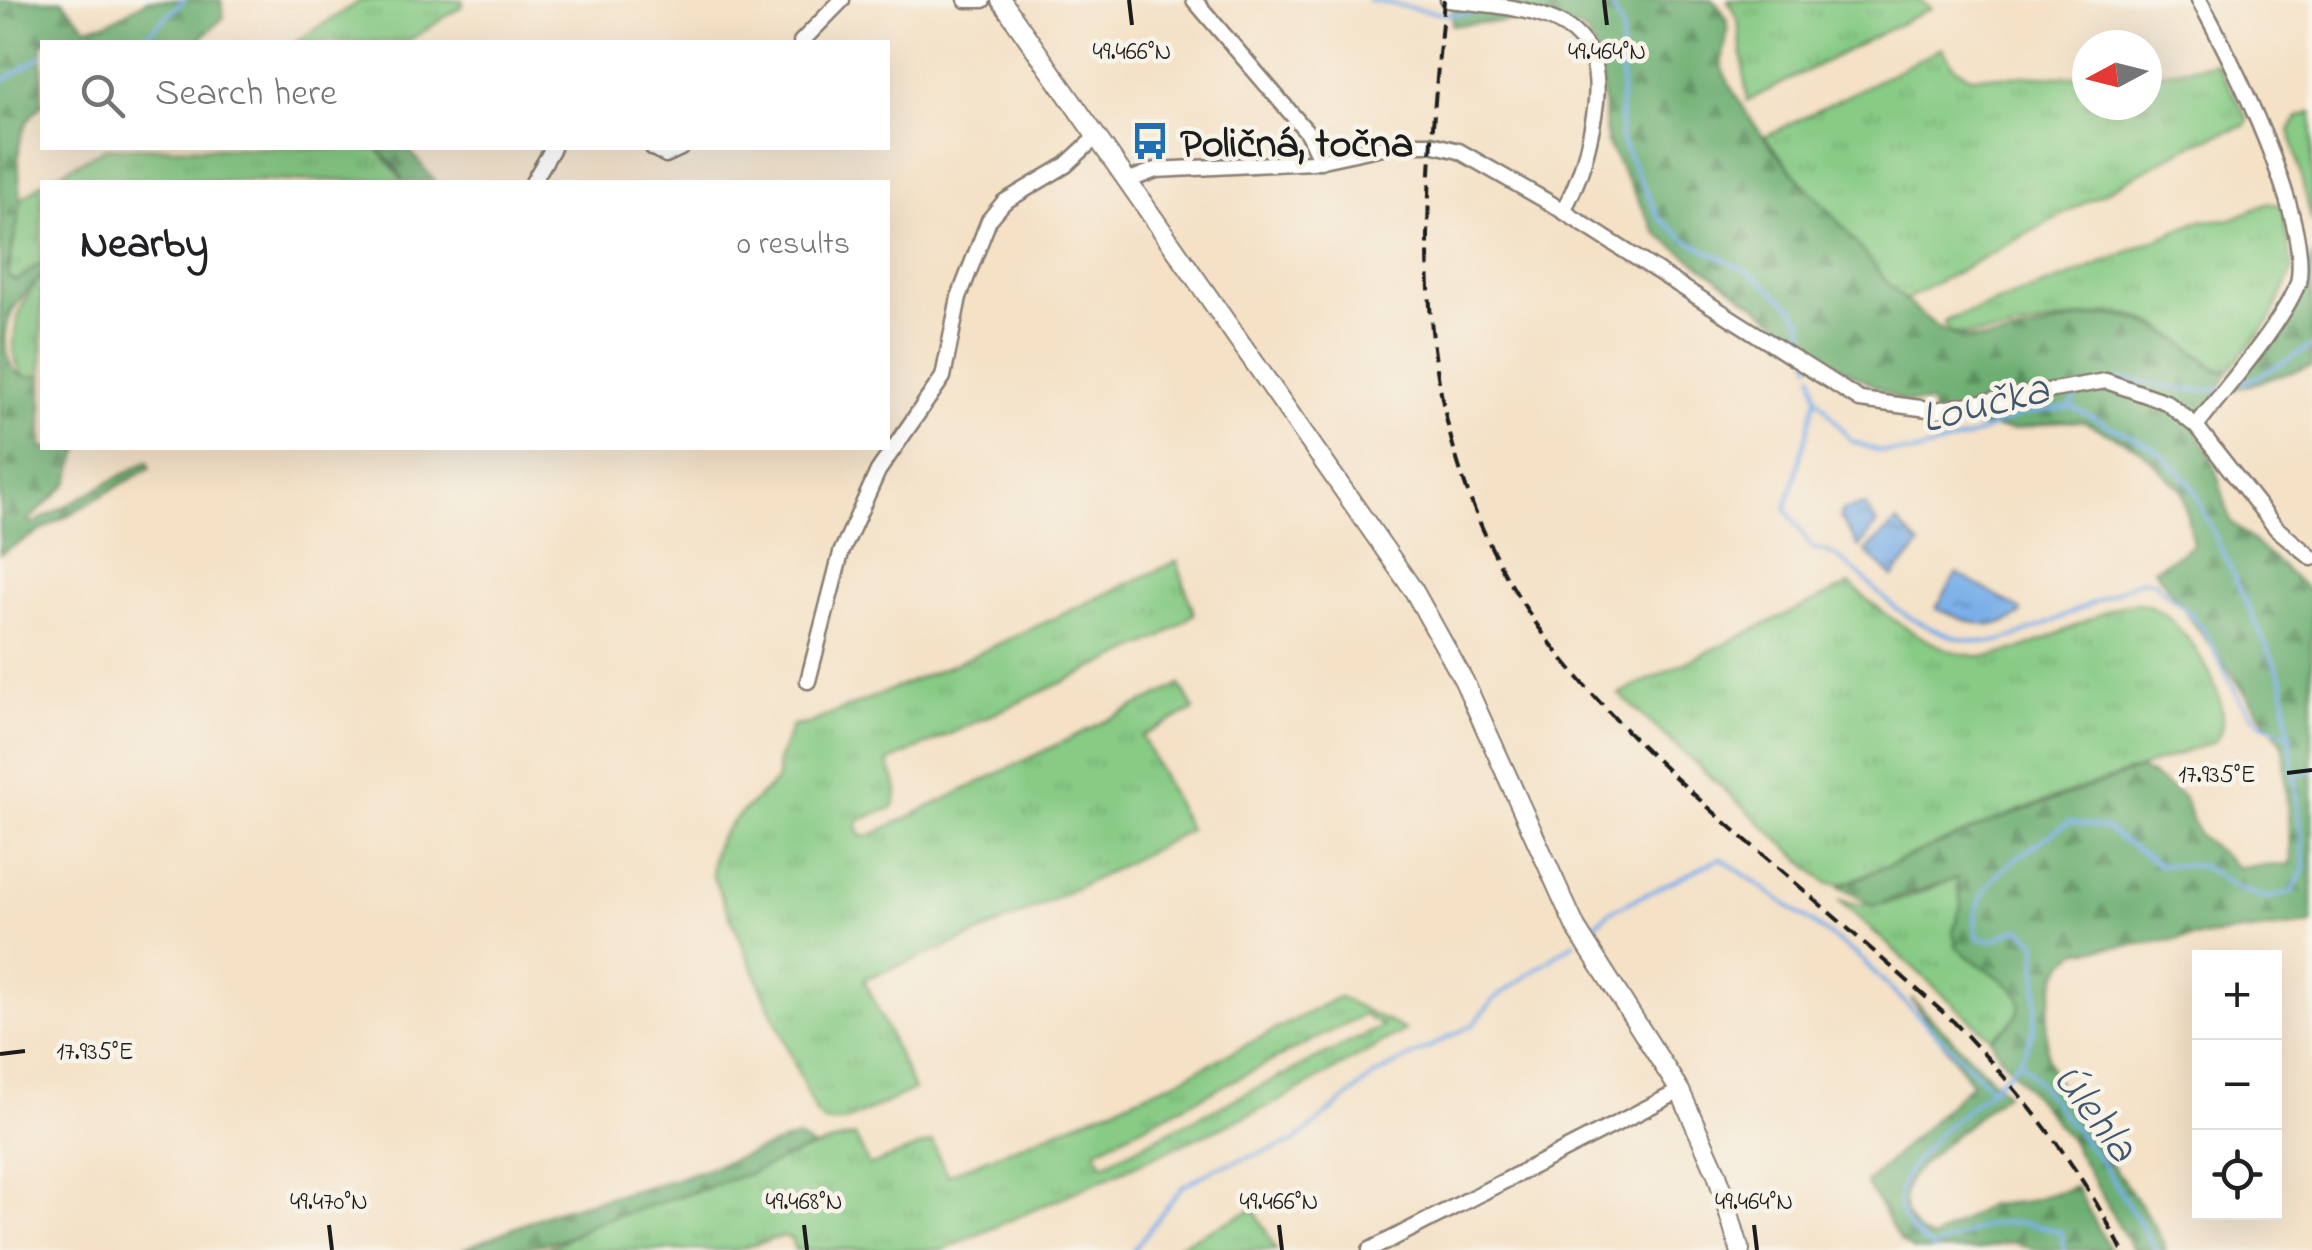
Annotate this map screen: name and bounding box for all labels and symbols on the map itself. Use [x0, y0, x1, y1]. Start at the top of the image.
north arrow [2072, 30, 2162, 120]
text: 49.466°N [1093, 35, 1171, 71]
text: 49.464°N [1568, 35, 1646, 71]
place label: Poličná, točna [1180, 115, 1413, 176]
bus stop icon: Poličná, točna [1129, 120, 1171, 162]
water label: Loučka [1914, 358, 2057, 454]
text: 17.935°E [2178, 758, 2256, 794]
text: 17.935°E [56, 1035, 134, 1071]
water label: Úlehla [2034, 1050, 2153, 1178]
text: 49.470°N [290, 1185, 368, 1221]
text: 49.468°N [765, 1185, 843, 1221]
text: 49.466°N [1240, 1185, 1318, 1221]
text: 49.464°N [1715, 1185, 1793, 1221]

